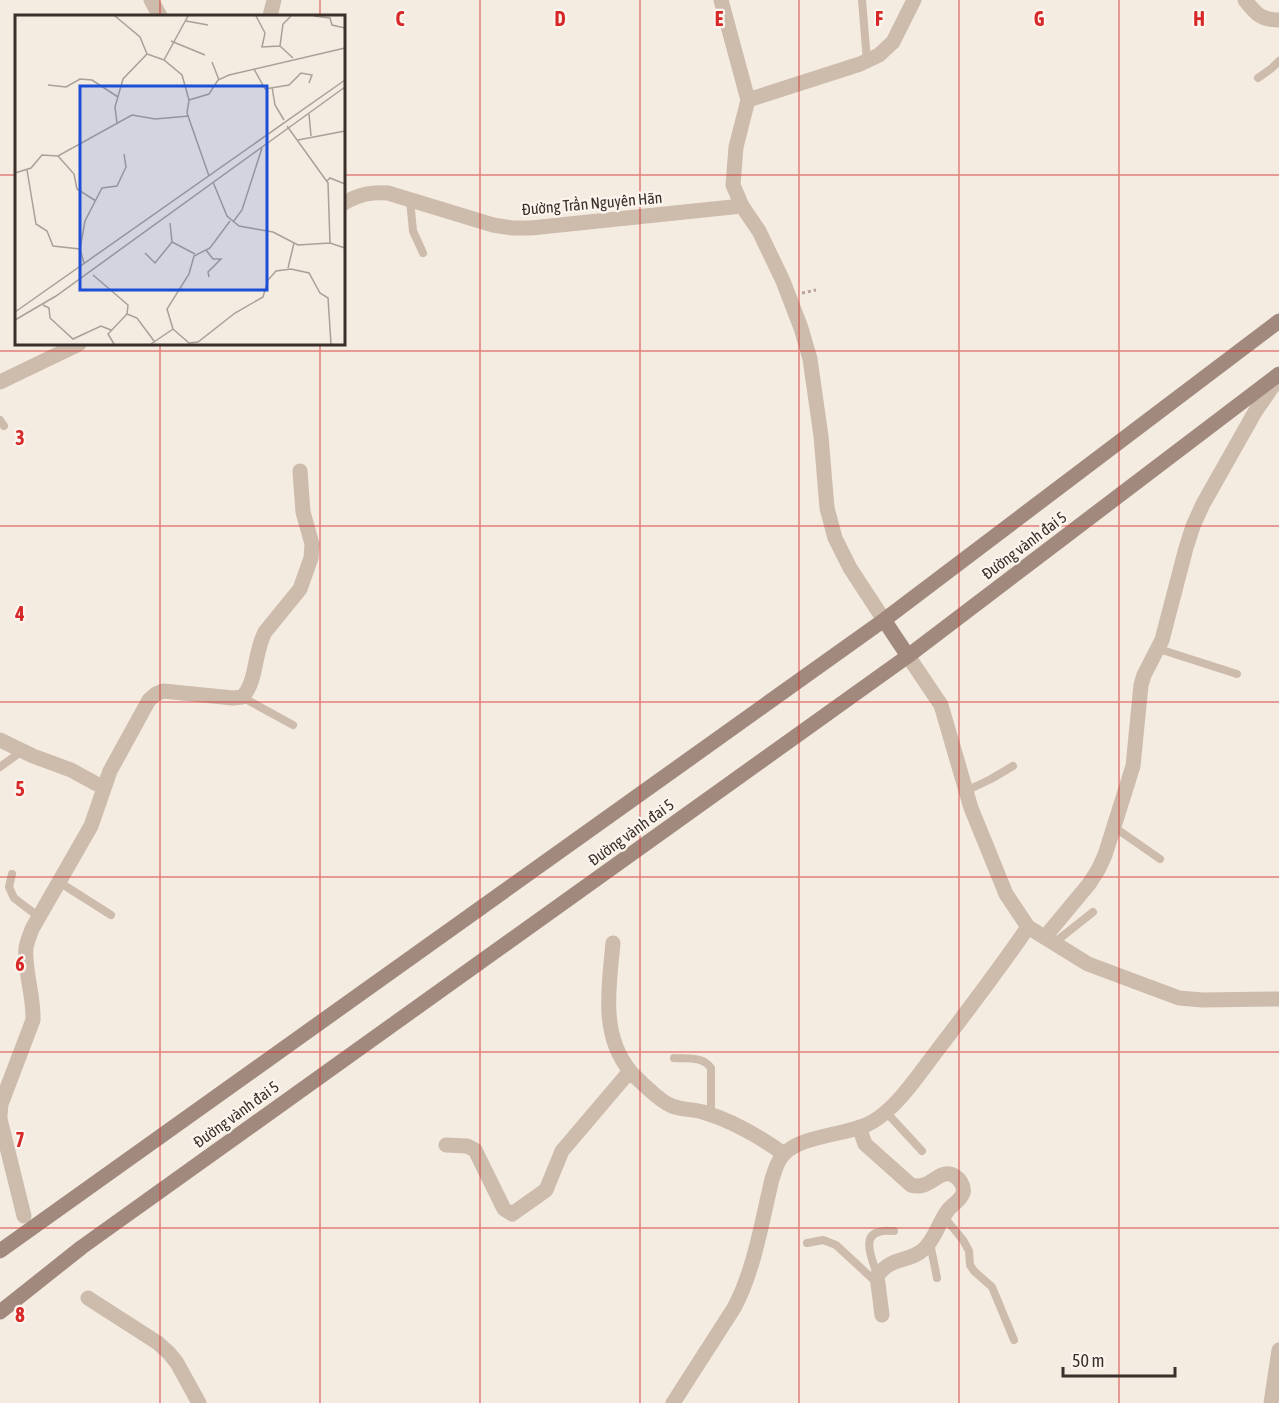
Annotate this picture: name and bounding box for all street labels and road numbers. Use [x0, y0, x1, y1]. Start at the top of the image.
street label: Đường Trần Nguyên Hãn [521, 187, 663, 219]
street label: Đường vành đai 5 [978, 507, 1070, 583]
street label: Đường vành đai 5 [585, 795, 678, 870]
street label: Đường vành đai 5 [190, 1077, 283, 1152]

